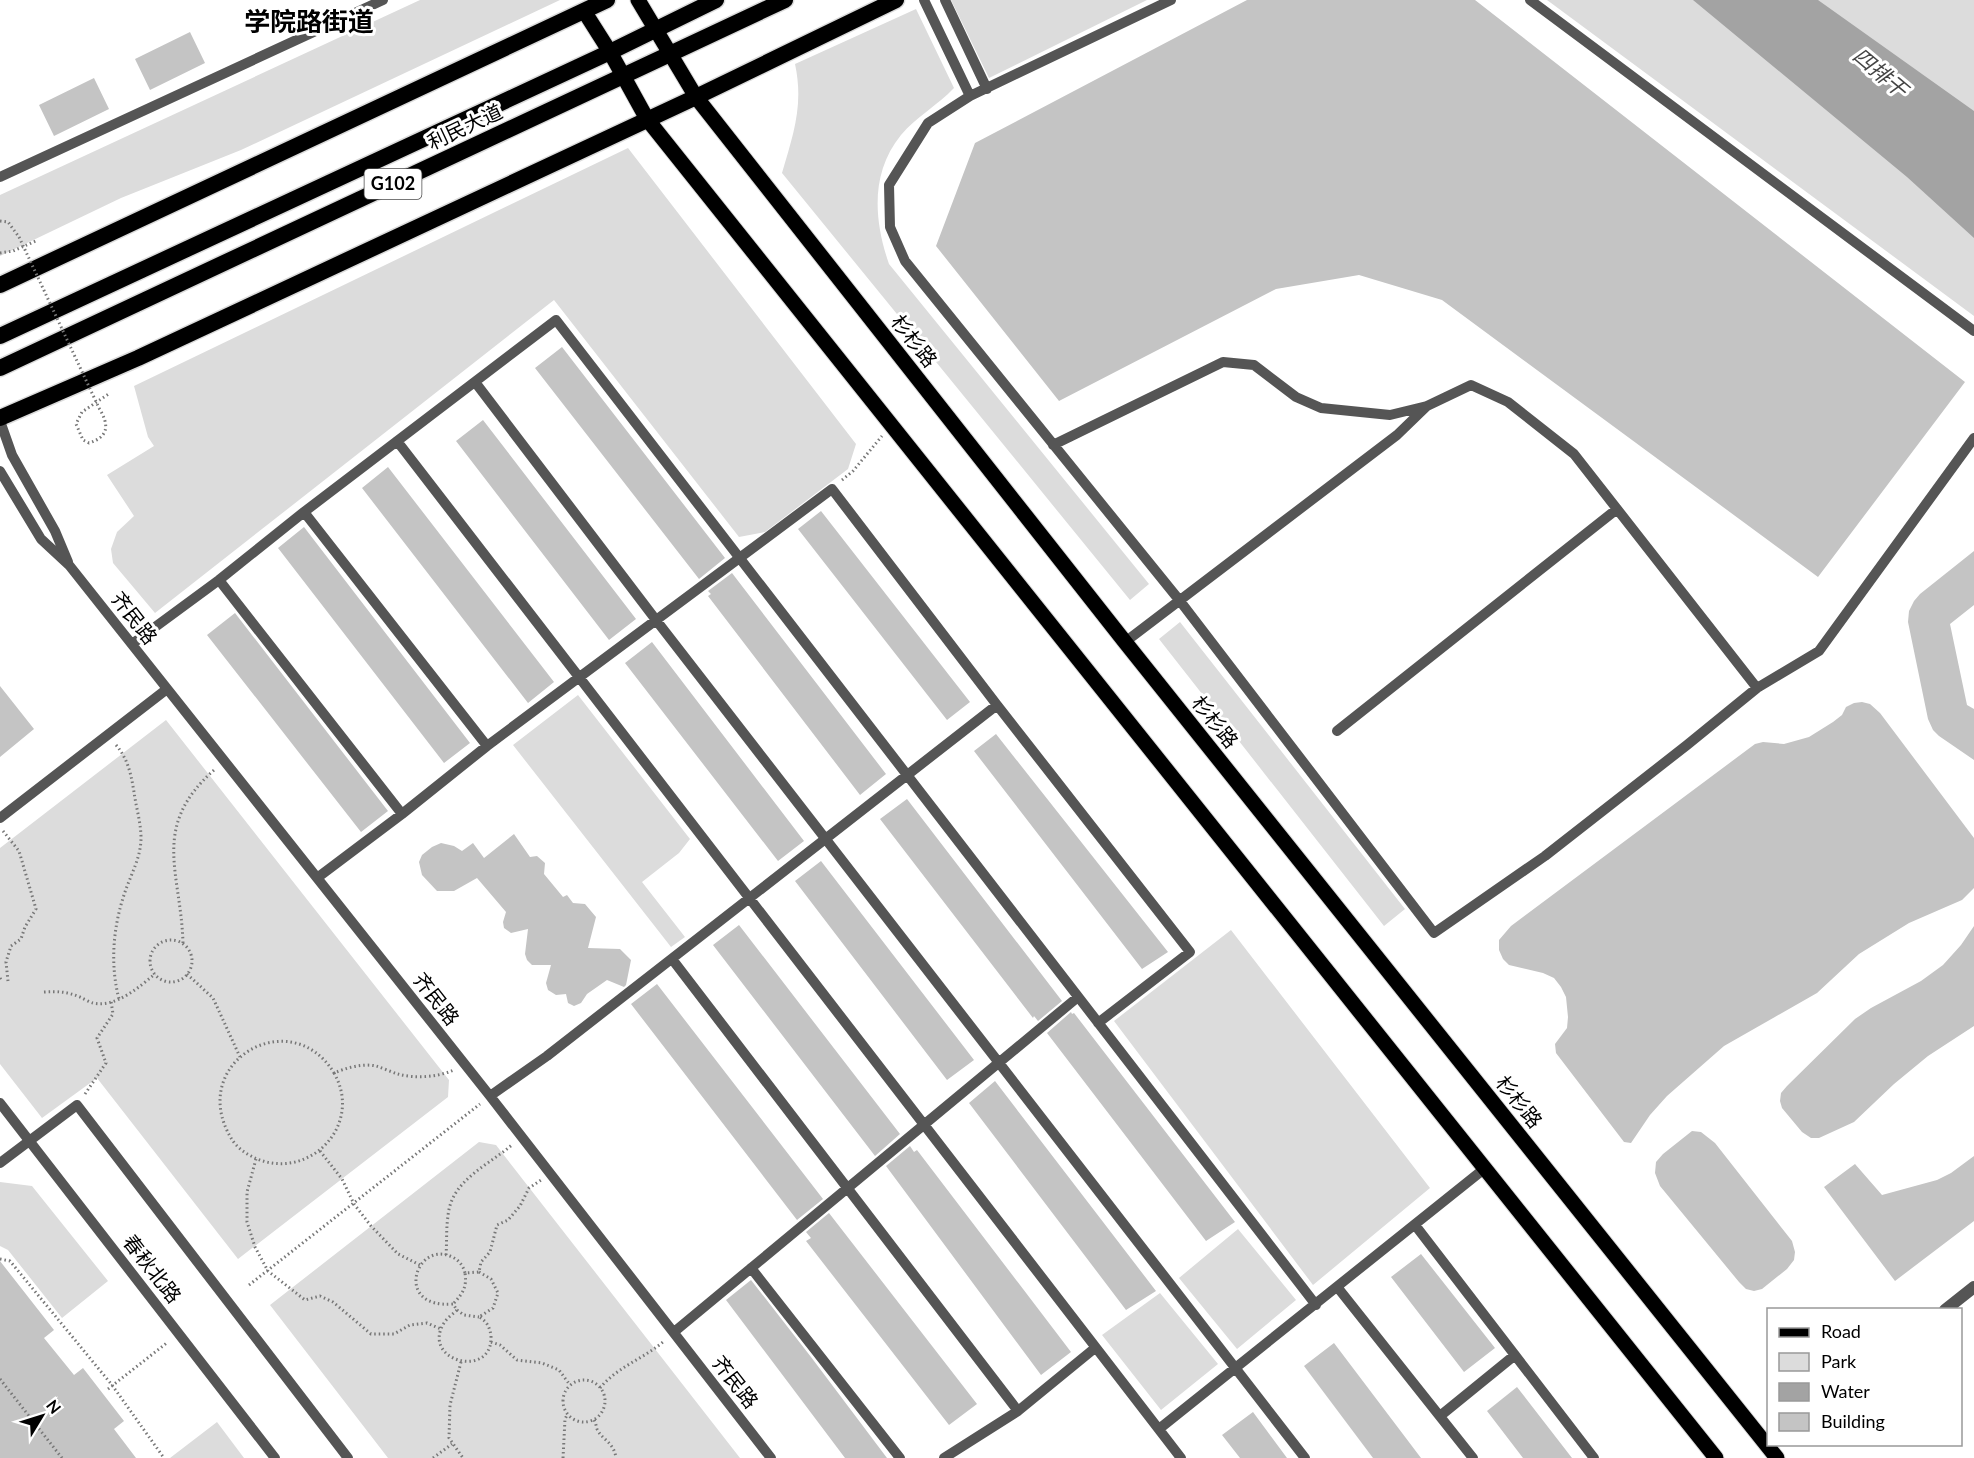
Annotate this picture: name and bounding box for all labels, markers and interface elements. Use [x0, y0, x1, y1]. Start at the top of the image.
district label: 学院路街道 [244, 5, 374, 37]
water label: 四排干 [1849, 42, 1915, 103]
street label: 利民大道 [423, 98, 506, 154]
road number: G102 [364, 169, 422, 199]
street label: 杉杉路 [887, 309, 943, 371]
street label: 齐民路 [107, 586, 163, 648]
street label: 杉杉路 [1188, 691, 1244, 752]
street label: 齐民路 [409, 967, 465, 1029]
street label: 杉杉路 [1492, 1071, 1548, 1132]
street label: 春秋北路 [119, 1229, 187, 1307]
legend [1767, 1308, 1962, 1446]
text: Road [1821, 1320, 1861, 1342]
street label: 齐民路 [708, 1350, 764, 1412]
text: Park [1821, 1350, 1857, 1372]
text: Water [1821, 1380, 1870, 1402]
north arrow [12, 1386, 72, 1446]
text: N [43, 1396, 65, 1417]
text: Building [1821, 1410, 1885, 1432]

